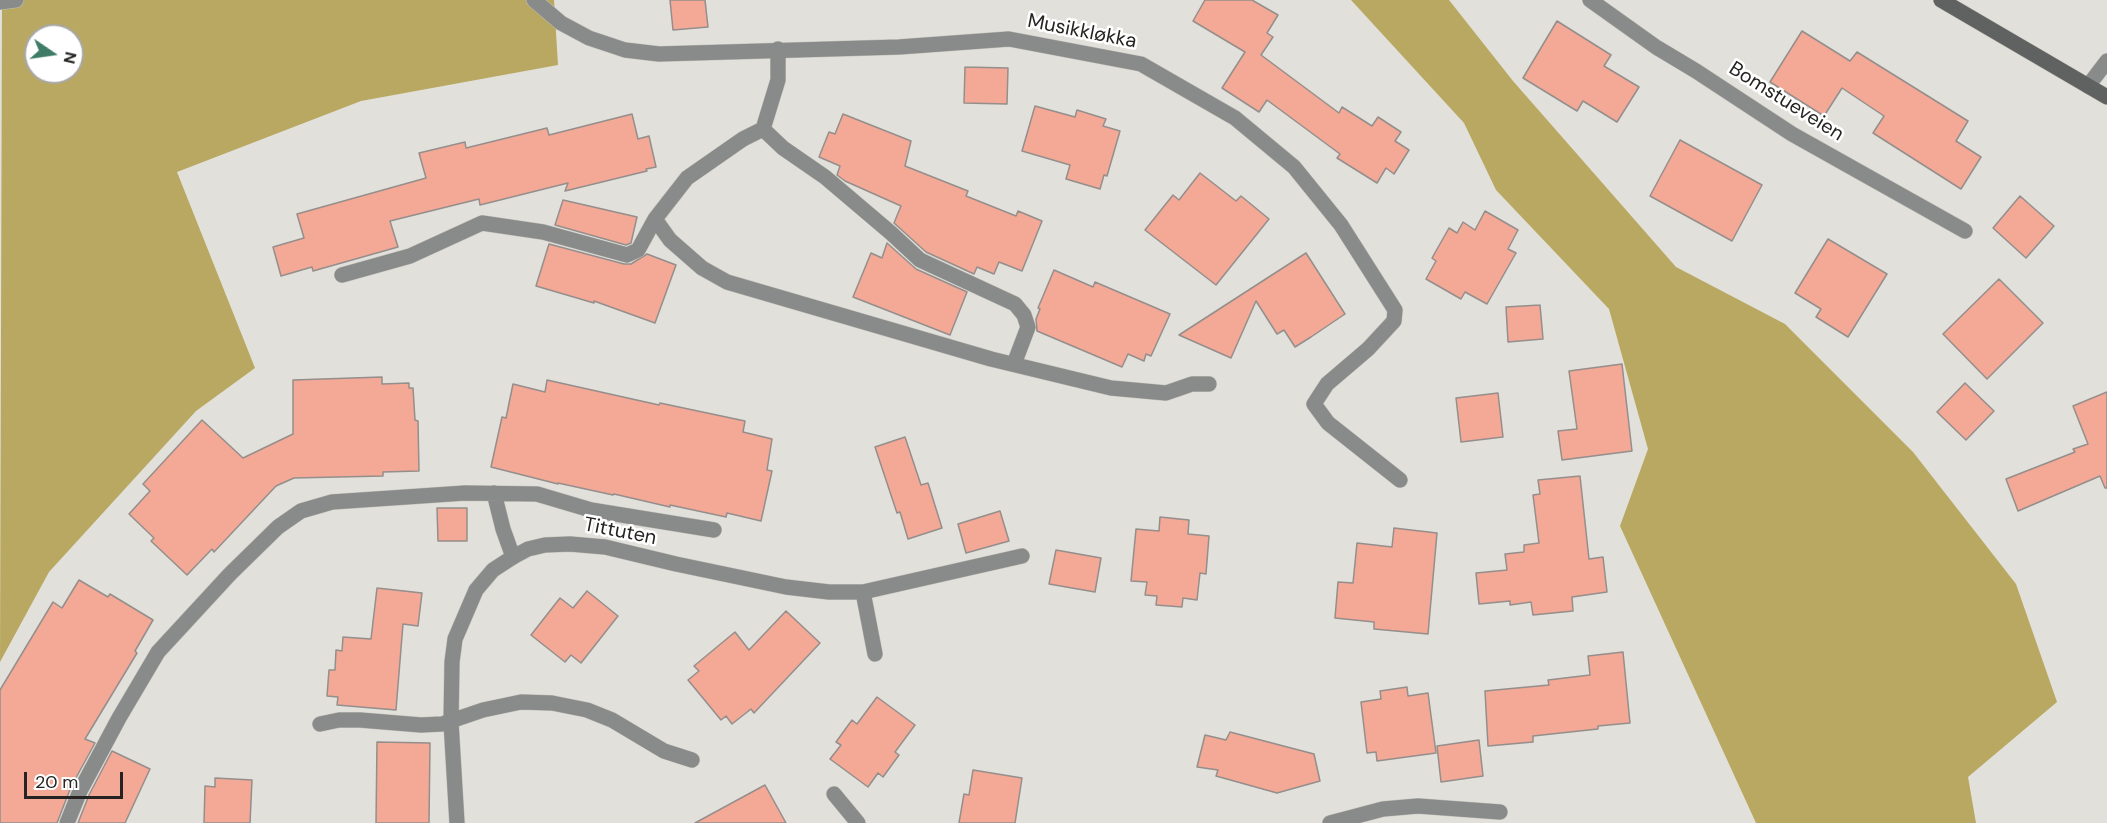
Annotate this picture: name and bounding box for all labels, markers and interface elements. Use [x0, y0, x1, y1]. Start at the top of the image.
street label: Musikkløkka [1025, 10, 1139, 54]
north arrow [24, 24, 84, 84]
text: N [59, 50, 82, 66]
street label: Bomstueveien [1724, 57, 1848, 147]
street label: Tittuten [582, 513, 658, 551]
scale bar [27, 760, 126, 798]
text: 20 m [35, 770, 78, 794]

